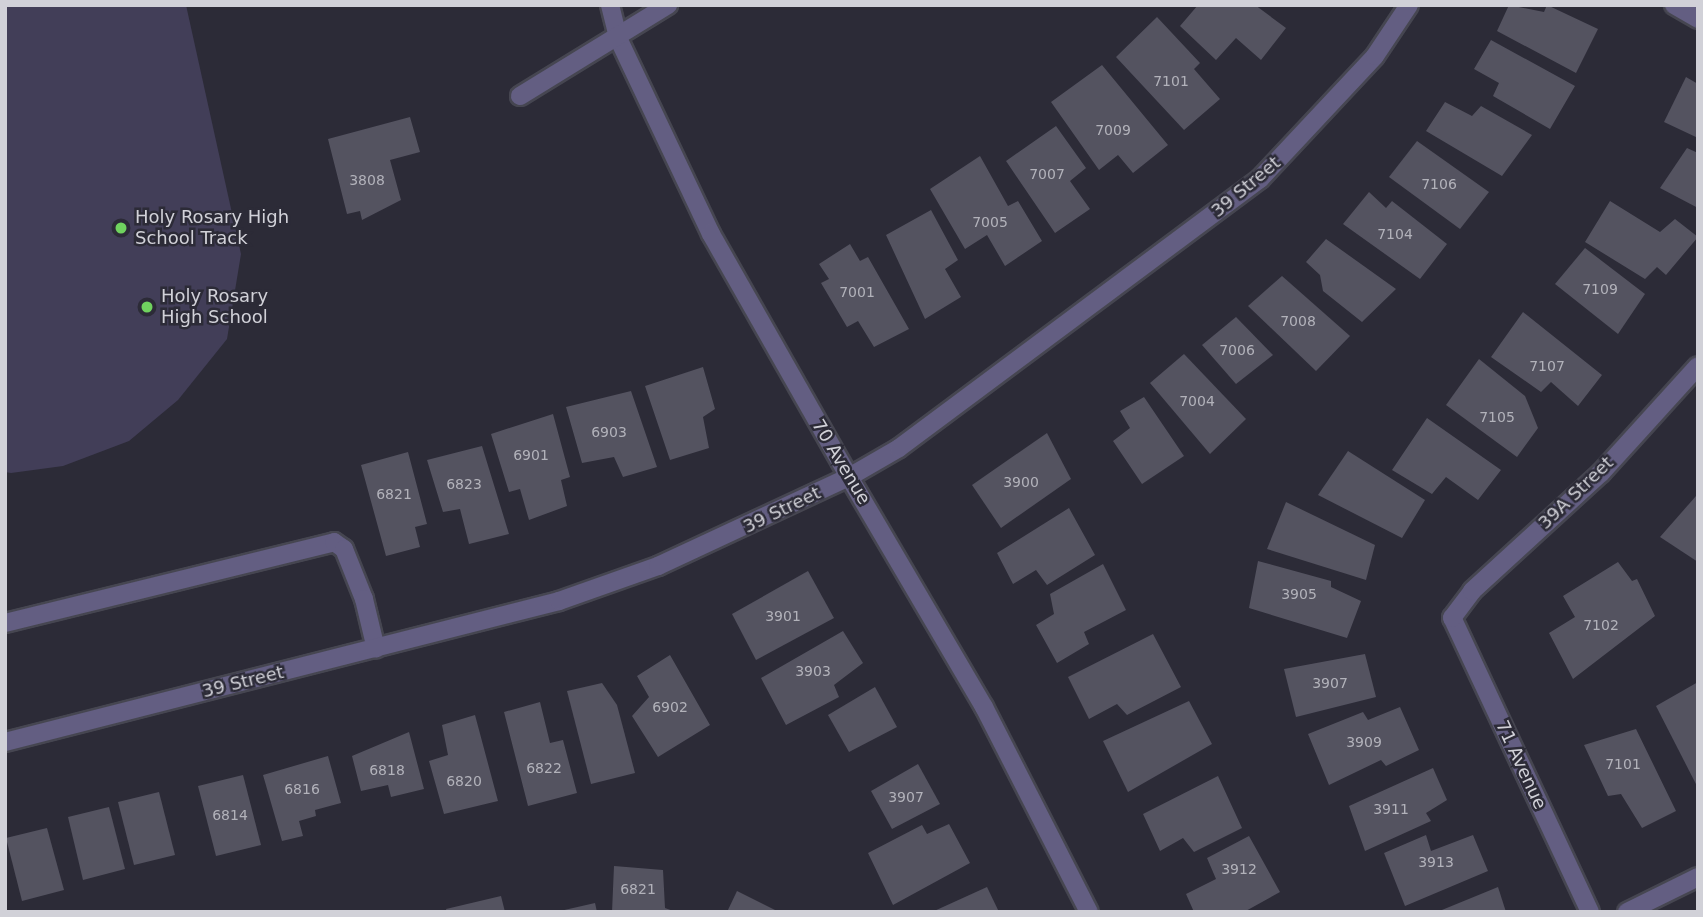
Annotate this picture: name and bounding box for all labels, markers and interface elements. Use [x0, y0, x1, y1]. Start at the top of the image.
house number: 7101 [1153, 73, 1189, 89]
house number: 7009 [1095, 122, 1131, 138]
street label: 39 Street [1207, 152, 1285, 222]
house number: 7007 [1029, 166, 1065, 182]
house number: 3808 [349, 172, 385, 188]
house number: 7106 [1421, 176, 1457, 192]
place label: Holy Rosary High School Track [135, 207, 289, 249]
house number: 7005 [972, 214, 1008, 230]
marker: Holy Rosary High School Track [113, 220, 129, 236]
house number: 7104 [1377, 226, 1413, 242]
house number: 7109 [1582, 281, 1618, 297]
house number: 7001 [839, 284, 875, 300]
place label: Holy Rosary High School [161, 286, 268, 328]
marker: Holy Rosary High School [139, 299, 155, 315]
house number: 7008 [1280, 313, 1316, 329]
house number: 7006 [1219, 342, 1255, 358]
house number: 7107 [1529, 358, 1565, 374]
house number: 7004 [1179, 393, 1215, 409]
house number: 7105 [1479, 409, 1515, 425]
street label: 70 Avenue [807, 416, 875, 508]
house number: 6903 [591, 424, 627, 440]
house number: 6901 [513, 447, 549, 463]
street label: 39A Street [1534, 452, 1618, 534]
house number: 3900 [1003, 474, 1039, 490]
house number: 6823 [446, 476, 482, 492]
street label: 39 Street [740, 482, 824, 538]
house number: 6821 [376, 486, 412, 502]
house number: 3905 [1281, 586, 1317, 602]
house number: 3901 [765, 608, 801, 624]
house number: 7102 [1583, 617, 1619, 633]
street label: 39 Street [200, 661, 286, 703]
house number: 3903 [795, 663, 831, 679]
house number: 3907 [1312, 675, 1348, 691]
house number: 6902 [652, 699, 688, 715]
street label: 71 Avenue [1491, 717, 1551, 813]
house number: 3909 [1346, 734, 1382, 750]
house number: 7101 [1605, 756, 1641, 772]
house number: 6822 [526, 760, 562, 776]
house number: 6818 [369, 762, 405, 778]
house number: 6820 [446, 773, 482, 789]
house number: 6816 [284, 781, 320, 797]
house number: 3907 [888, 789, 924, 805]
house number: 3911 [1373, 801, 1409, 817]
house number: 6814 [212, 807, 248, 823]
house number: 3913 [1418, 854, 1454, 870]
house number: 3912 [1221, 861, 1257, 877]
house number: 6821 [620, 881, 656, 897]

